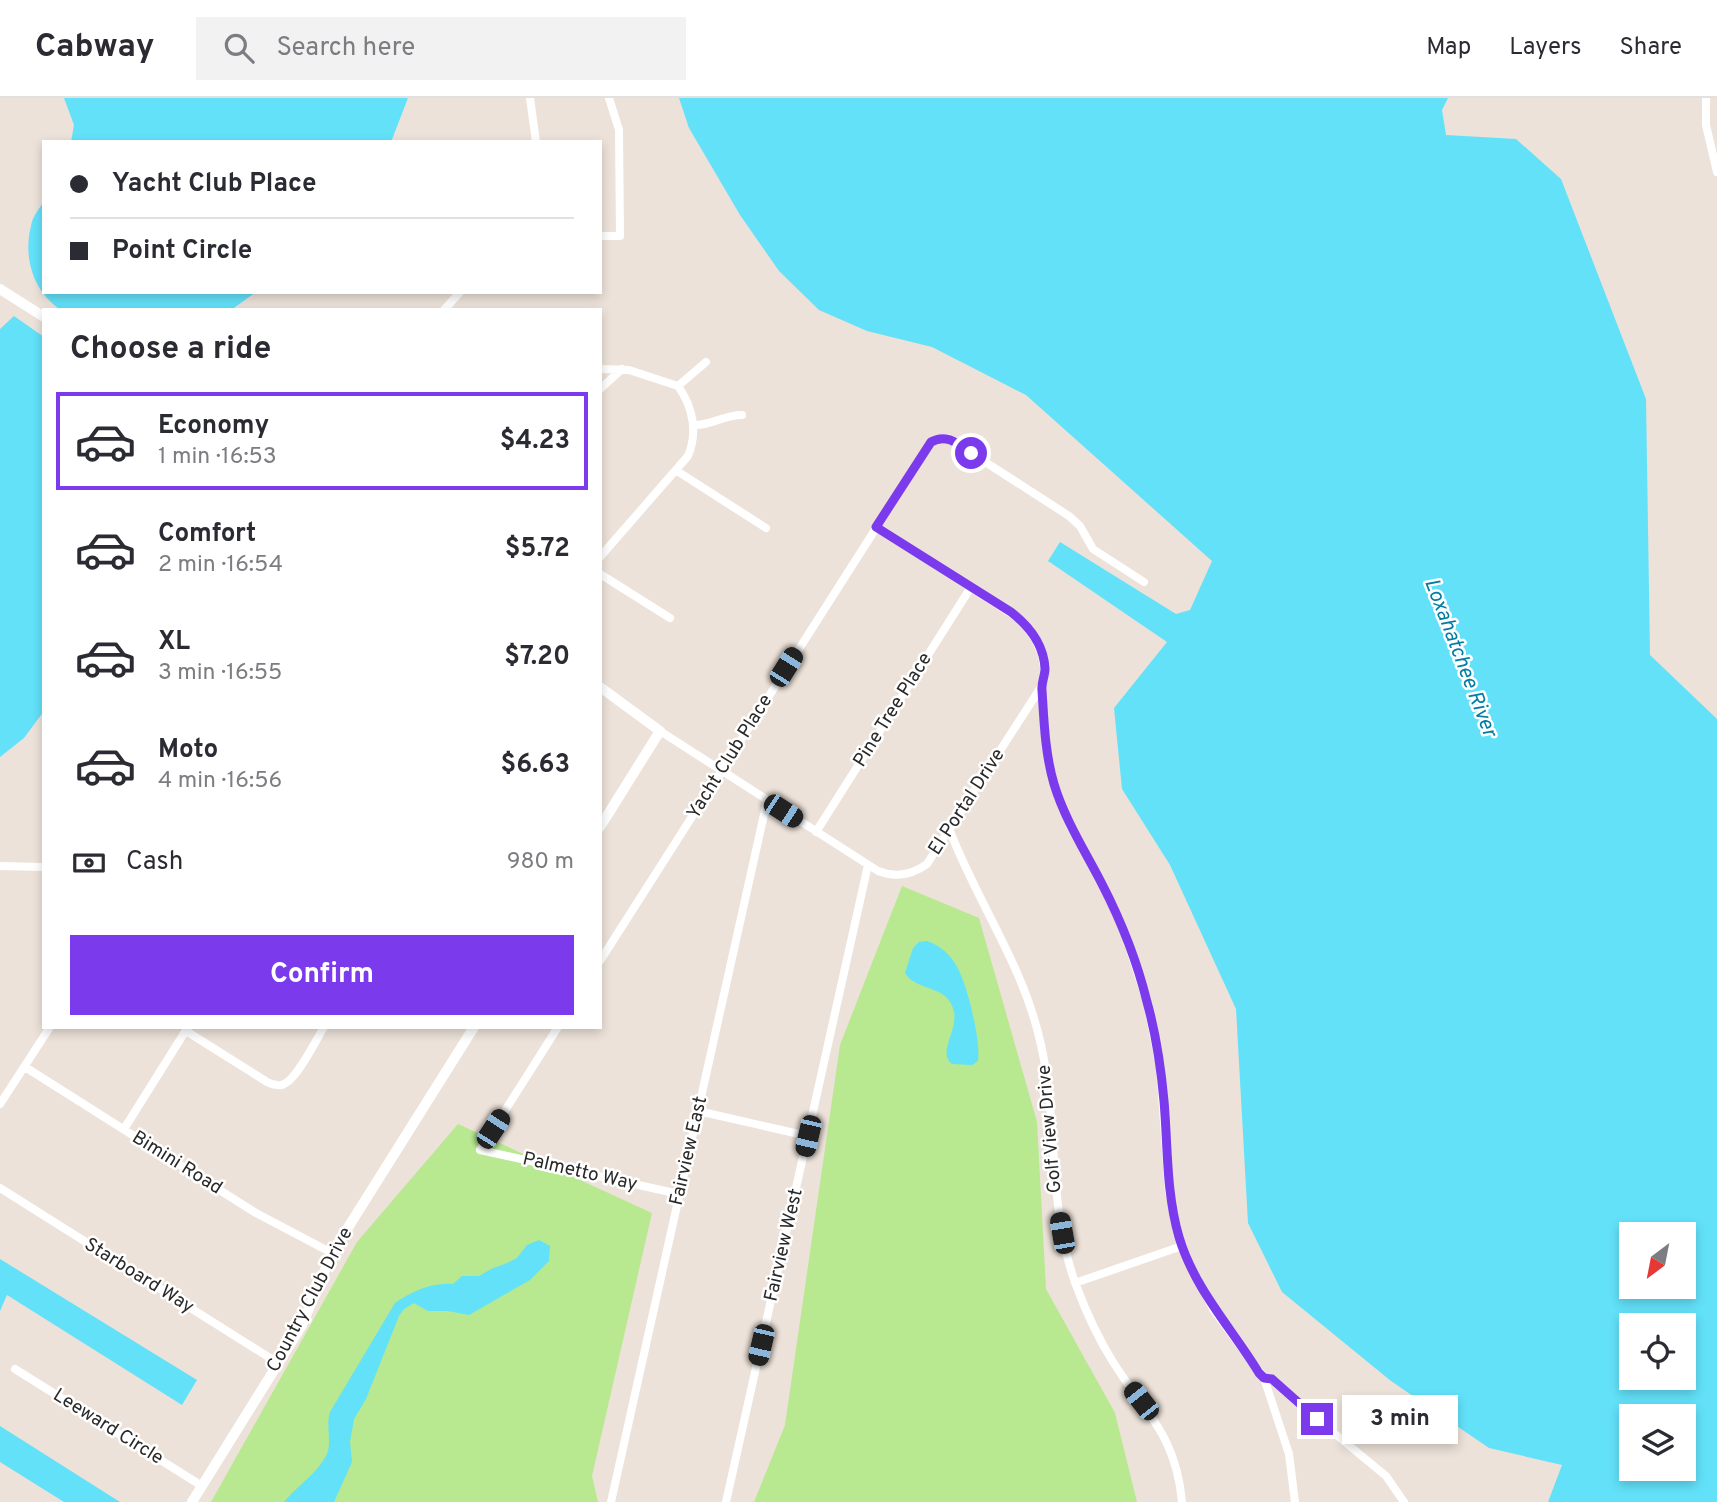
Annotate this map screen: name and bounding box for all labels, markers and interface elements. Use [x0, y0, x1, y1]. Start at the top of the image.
search box [196, 17, 686, 80]
text: Cabway [35, 27, 154, 69]
icon: search [220, 29, 258, 67]
text: Search here [276, 32, 415, 65]
text: Map [1426, 33, 1471, 63]
text: Layers [1509, 33, 1581, 63]
text: Share [1619, 33, 1682, 63]
text: Yacht Club Place [112, 168, 317, 201]
text: Point Circle [112, 235, 252, 268]
text: Choose a ride [70, 330, 271, 370]
icon: car [74, 410, 137, 473]
text: Economy [158, 410, 269, 443]
text: $4.23 [500, 425, 570, 458]
route start [955, 437, 987, 469]
text: 1 min · 16:53 [158, 443, 277, 472]
icon: car [74, 518, 137, 581]
text: Comfort [158, 518, 256, 551]
text: $5.72 [505, 533, 570, 566]
text: 2 min · 16:54 [158, 551, 283, 580]
water label: Loxahatchee River [1417, 575, 1503, 743]
icon: car [74, 626, 137, 689]
text: XL [158, 626, 190, 659]
text: $7.20 [504, 641, 570, 674]
car [766, 644, 807, 690]
street label: Pine Tree Place [848, 648, 938, 772]
text: 3 min · 16:55 [158, 659, 282, 688]
street label: Yacht Club Place [682, 690, 778, 824]
icon: car [74, 734, 137, 797]
text: Moto [158, 734, 218, 767]
street label: El Portal Drive [924, 744, 1010, 860]
text: $6.63 [500, 749, 570, 782]
text: 4 min · 16:56 [158, 767, 282, 796]
car [760, 791, 807, 831]
icon: cash [70, 844, 108, 882]
text: Cash [126, 846, 183, 879]
text: 980 m [507, 848, 574, 877]
button: Confirm [70, 935, 574, 1015]
street label: Golf View Drive [1032, 1064, 1068, 1194]
street label: Fairview East [665, 1094, 713, 1208]
car [473, 1106, 514, 1152]
car [794, 1113, 823, 1159]
street label: Bimini Road [127, 1126, 227, 1200]
street label: Palmetto Way [520, 1147, 640, 1197]
street label: Fairview West [759, 1186, 809, 1304]
car [1049, 1210, 1076, 1256]
north arrow [1619, 1222, 1696, 1298]
map controls [1619, 1222, 1696, 1481]
street label: Country Club Drive [262, 1223, 358, 1377]
street label: Starboard Way [80, 1233, 198, 1319]
button: locate [1619, 1313, 1696, 1390]
car [747, 1322, 776, 1368]
car [1120, 1378, 1163, 1424]
street label: Leeward Circle [48, 1384, 168, 1470]
callout: 3 min [1342, 1394, 1457, 1444]
route end [1301, 1403, 1333, 1435]
button: layers [1619, 1404, 1696, 1481]
text: 3 min [1370, 1405, 1430, 1434]

